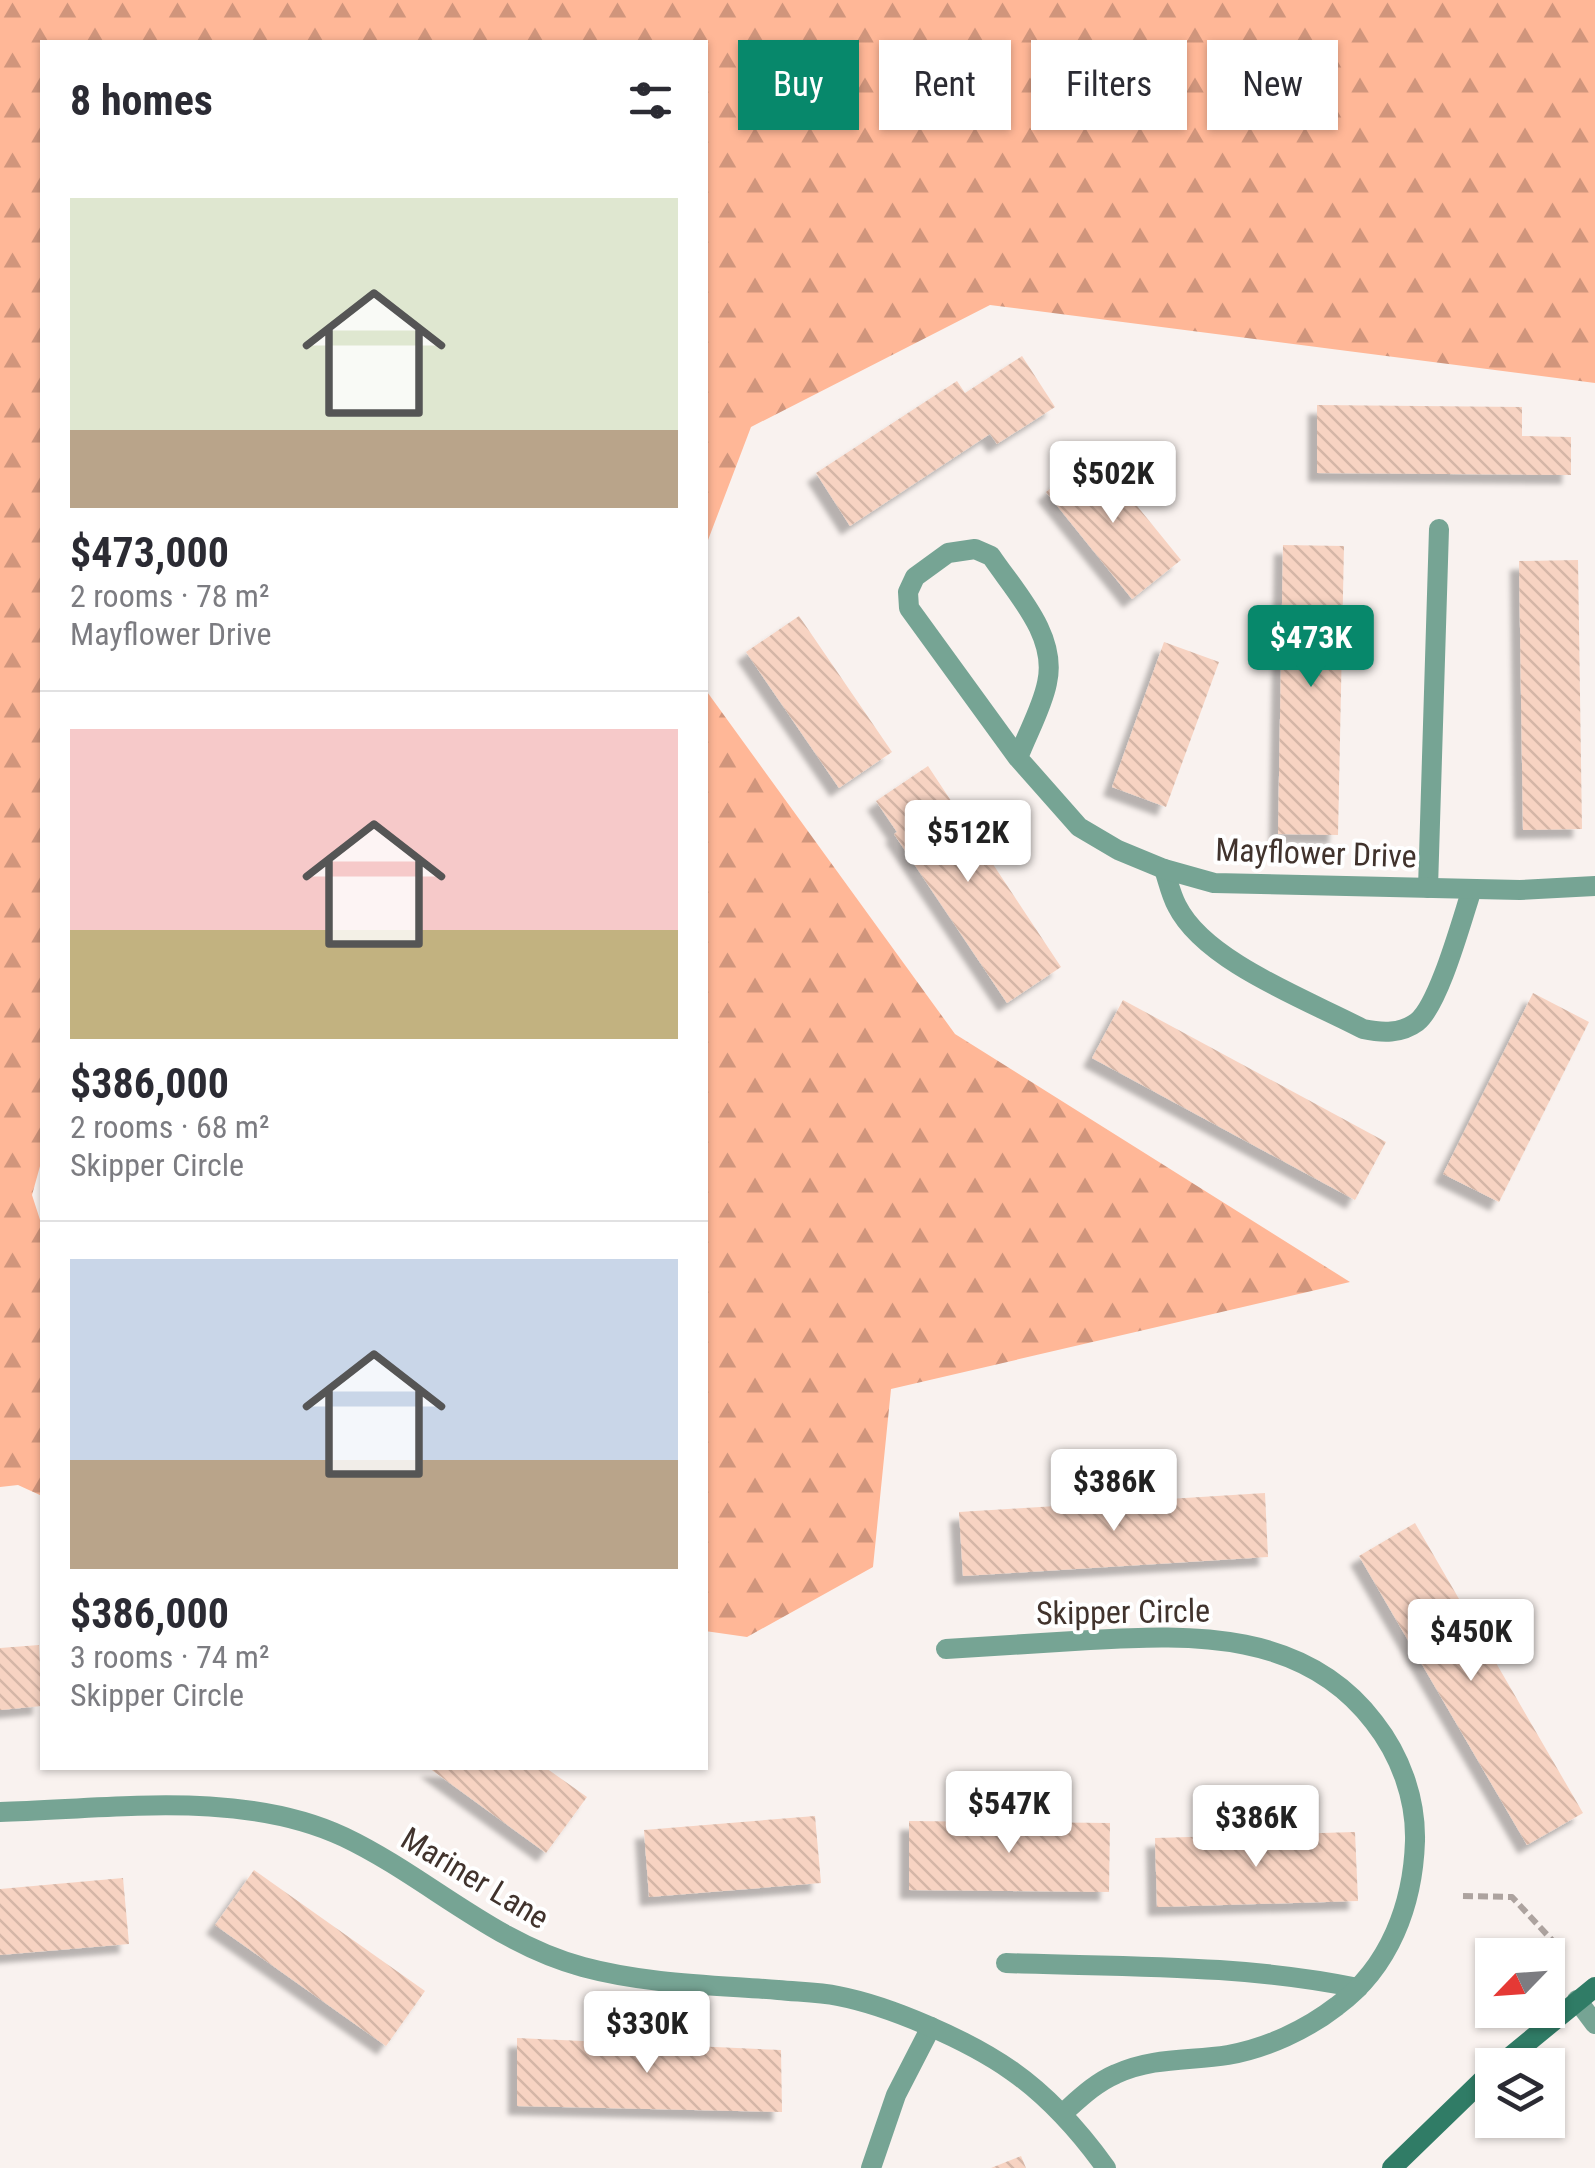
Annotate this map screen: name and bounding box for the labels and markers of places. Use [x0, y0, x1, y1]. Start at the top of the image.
pin: $502K [1043, 441, 1183, 526]
pin: $473K [1241, 605, 1381, 690]
pin: $512K [898, 800, 1038, 885]
pin: $386K [1044, 1449, 1184, 1534]
pin: $450K [1401, 1599, 1541, 1684]
pin: $547K [939, 1771, 1079, 1856]
pin: $386K [1186, 1785, 1326, 1870]
pin: $330K [577, 1991, 717, 2076]

